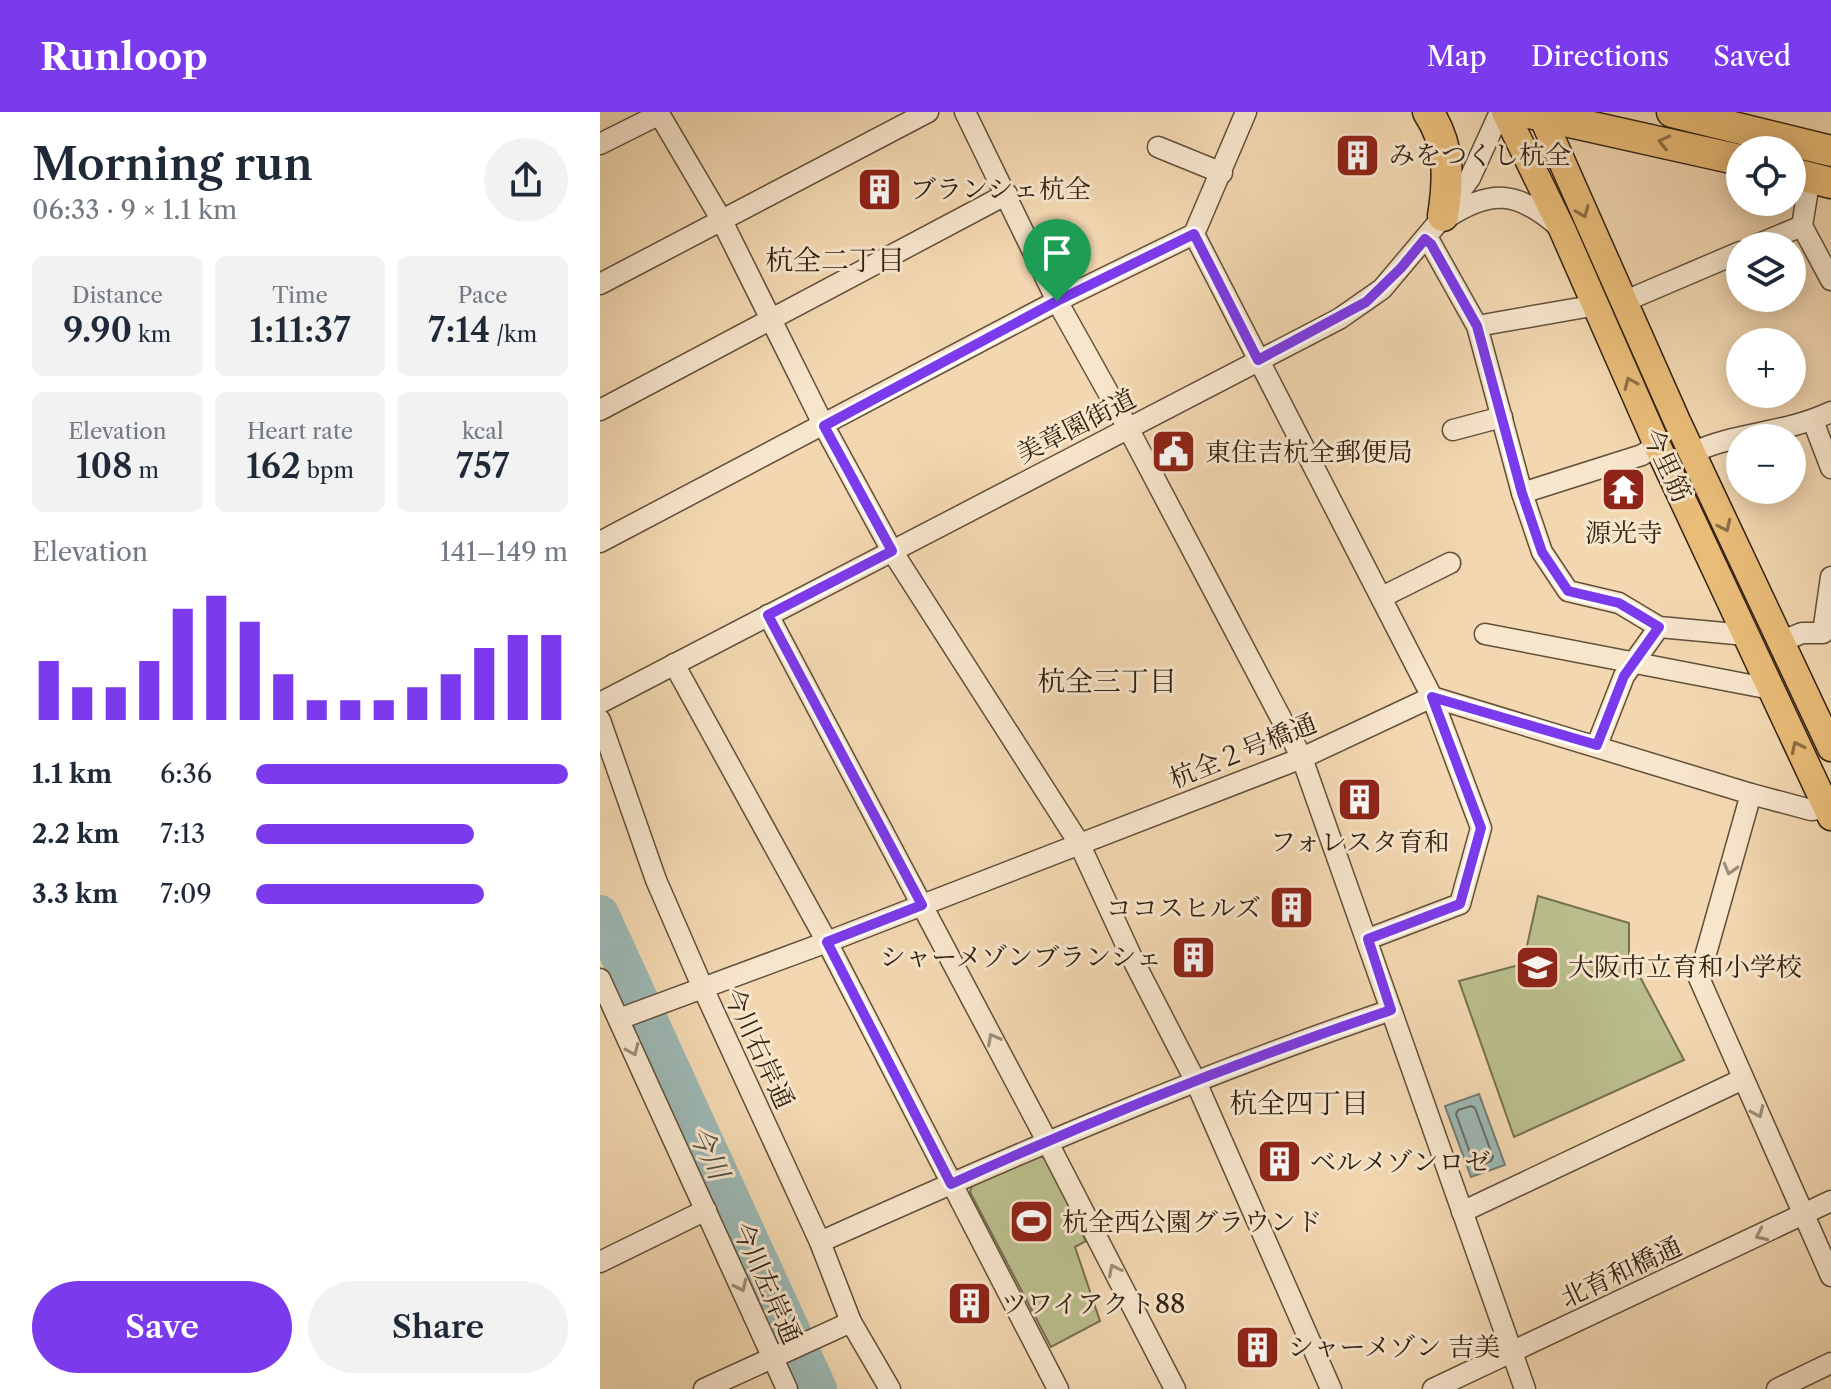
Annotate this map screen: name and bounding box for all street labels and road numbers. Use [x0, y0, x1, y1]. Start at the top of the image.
street label: 美章園街道 [1011, 382, 1141, 470]
street label: 今里筋 [1636, 423, 1698, 507]
street label: 杭全２号橋通 [1165, 707, 1321, 795]
street label: 今川右岸通 [717, 982, 801, 1114]
street label: 今川左岸通 [726, 1217, 808, 1349]
street label: 北育和橋通 [1555, 1230, 1687, 1314]

